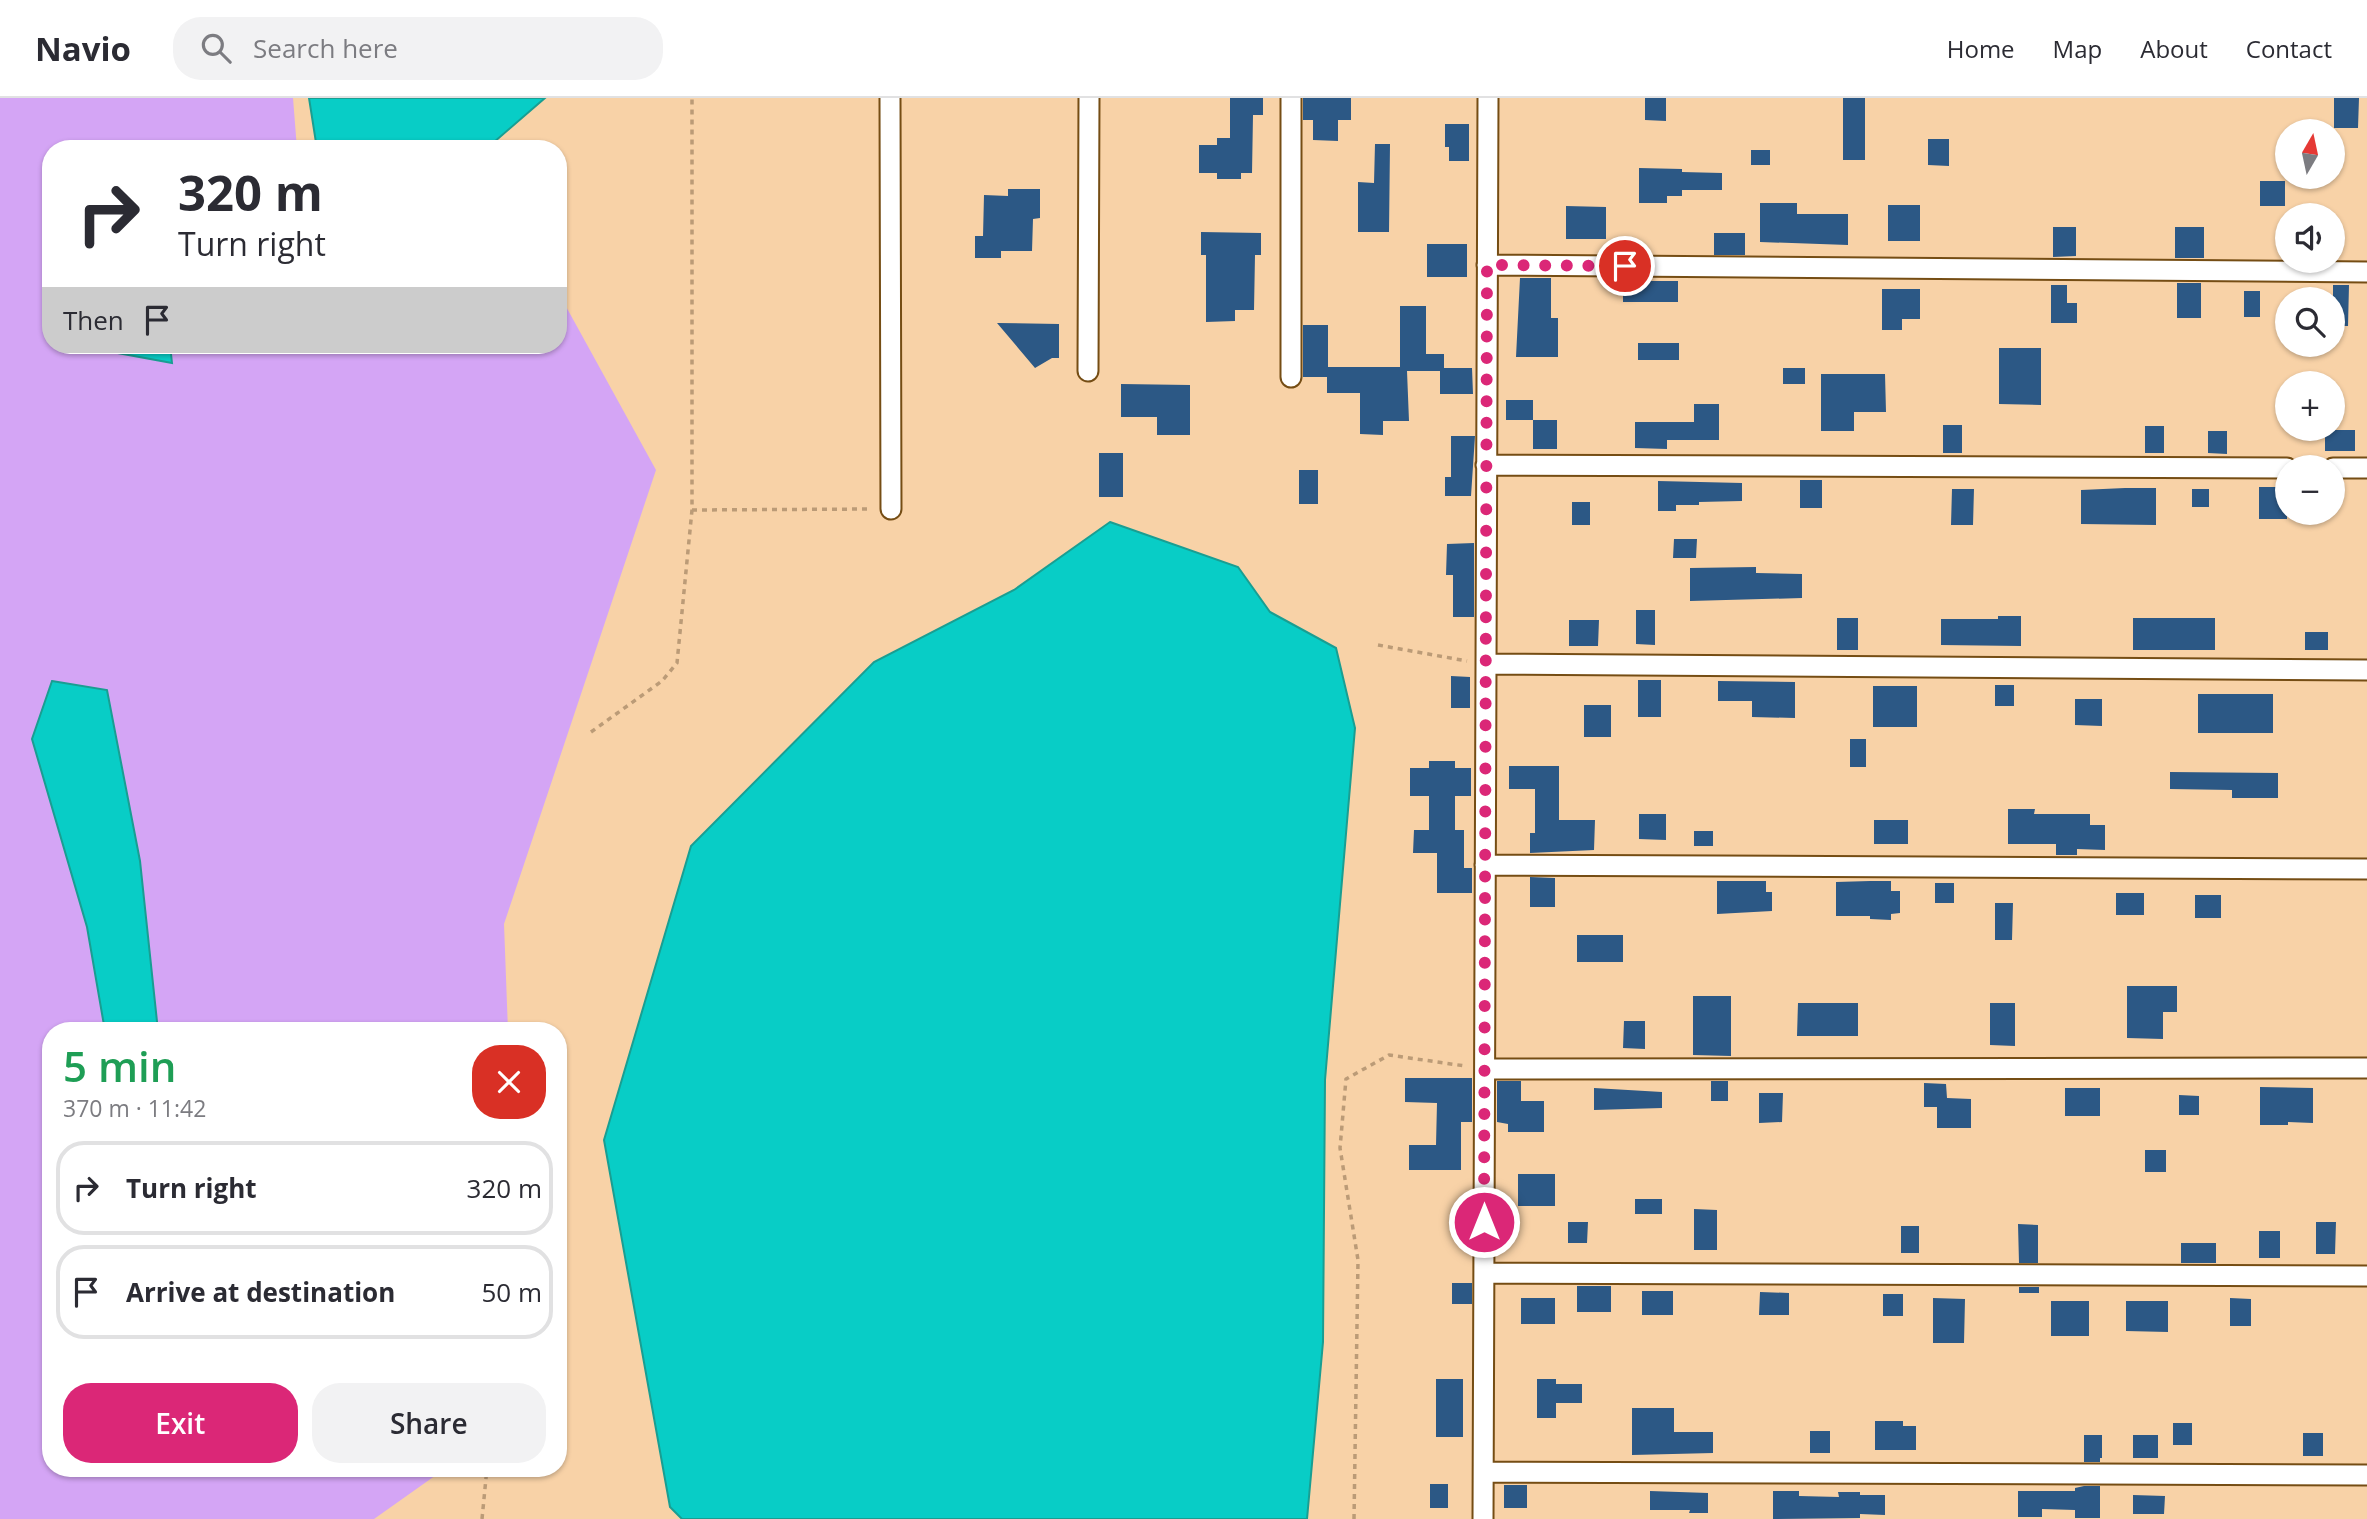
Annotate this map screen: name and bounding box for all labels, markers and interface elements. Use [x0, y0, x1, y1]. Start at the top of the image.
search box [173, 17, 663, 80]
text: Navio [35, 26, 131, 71]
icon: search [197, 29, 235, 67]
text: Search here [253, 30, 398, 66]
text: Home [1947, 32, 2015, 65]
text: Map [2053, 32, 2102, 65]
text: About [2140, 32, 2208, 65]
text: Contact [2246, 32, 2332, 65]
north arrow [2275, 119, 2345, 189]
map controls [2275, 119, 2345, 525]
text: 320 m [178, 159, 323, 225]
icon: right [63, 168, 154, 259]
button: sound [2275, 203, 2345, 273]
text: Turn right [178, 222, 326, 265]
pin [1595, 236, 1655, 296]
icon: arrive [1606, 247, 1644, 285]
button: search [2275, 287, 2345, 357]
icon: arrive [138, 301, 176, 339]
text: Then [63, 302, 124, 338]
button: + [2275, 371, 2345, 441]
button: − [2275, 455, 2345, 525]
text: 5 min [63, 1037, 176, 1094]
button: close [472, 1045, 546, 1119]
text: 370 m · 11:42 [63, 1092, 206, 1124]
icon: right [67, 1169, 105, 1207]
text: Turn right [126, 1170, 257, 1206]
text: 320 m [467, 1170, 542, 1206]
position arrow [1447, 1185, 1521, 1259]
icon: arrive [67, 1273, 105, 1311]
text: Arrive at destination [126, 1274, 395, 1310]
text: 50 m [481, 1274, 542, 1310]
button: Exit [63, 1383, 298, 1463]
button: Share [312, 1383, 546, 1463]

